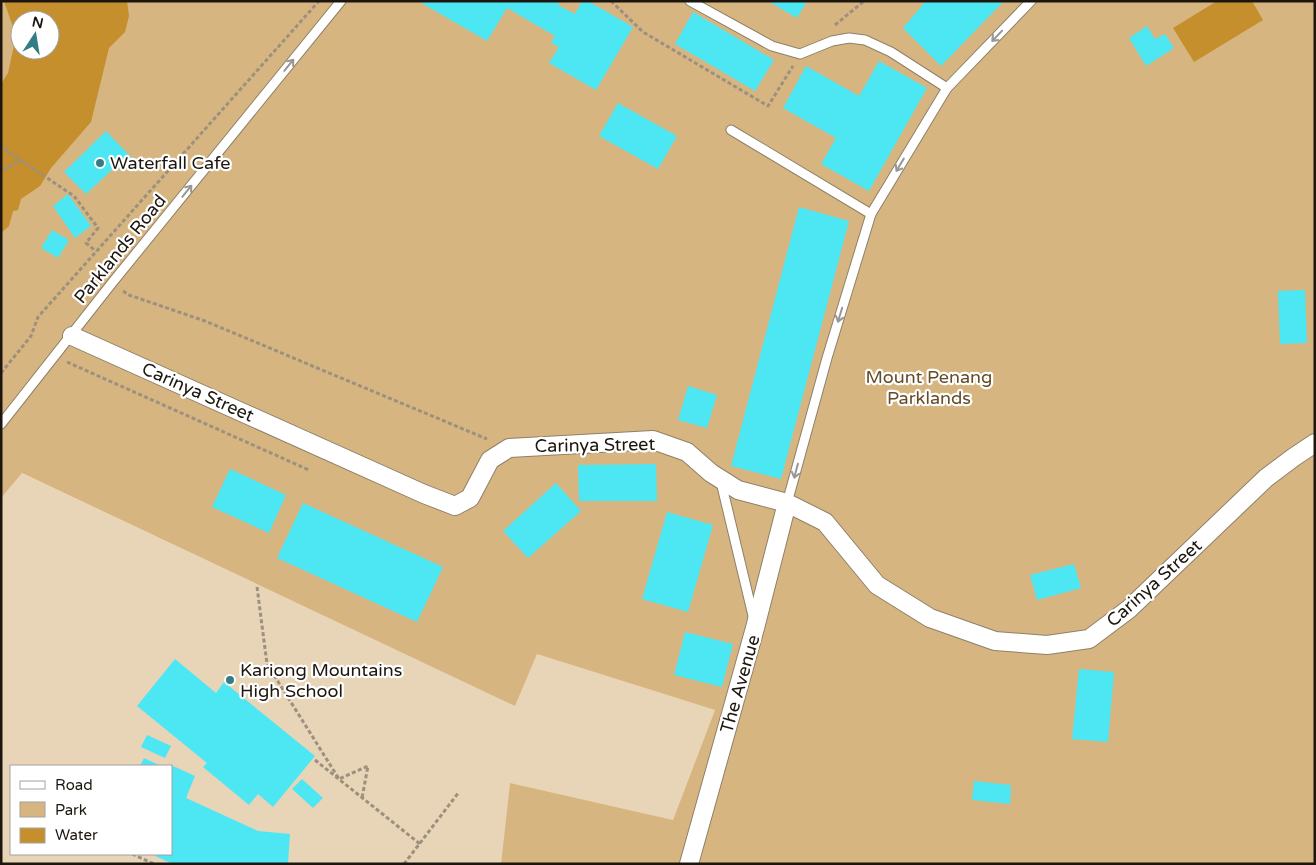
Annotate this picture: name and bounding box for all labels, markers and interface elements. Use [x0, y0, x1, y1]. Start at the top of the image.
north arrow [10, 10, 60, 60]
text: N [30, 13, 45, 32]
one-way arrow [991, 30, 1003, 42]
one-way arrow [284, 59, 295, 72]
place label: Waterfall Cafe [110, 152, 231, 174]
marker: Waterfall Cafe [94, 157, 106, 169]
one-way arrow [895, 158, 905, 172]
one-way arrow [181, 185, 192, 198]
street label: Parklands Road [69, 190, 171, 308]
one-way arrow [835, 307, 844, 323]
street label: Carinya Street [138, 357, 258, 427]
park label: Mount Penang Parklands [866, 366, 992, 409]
street label: Carinya Street [535, 433, 656, 457]
one-way arrow [790, 463, 800, 479]
street label: Carinya Street [1102, 534, 1206, 632]
street label: The Avenue [715, 632, 765, 736]
place label: Kariong Mountains High School [240, 659, 402, 702]
marker: Kariong Mountains High School [224, 674, 236, 686]
legend [10, 765, 172, 855]
text: Road [55, 776, 93, 794]
text: Park [55, 801, 87, 819]
text: Water [55, 826, 98, 844]

